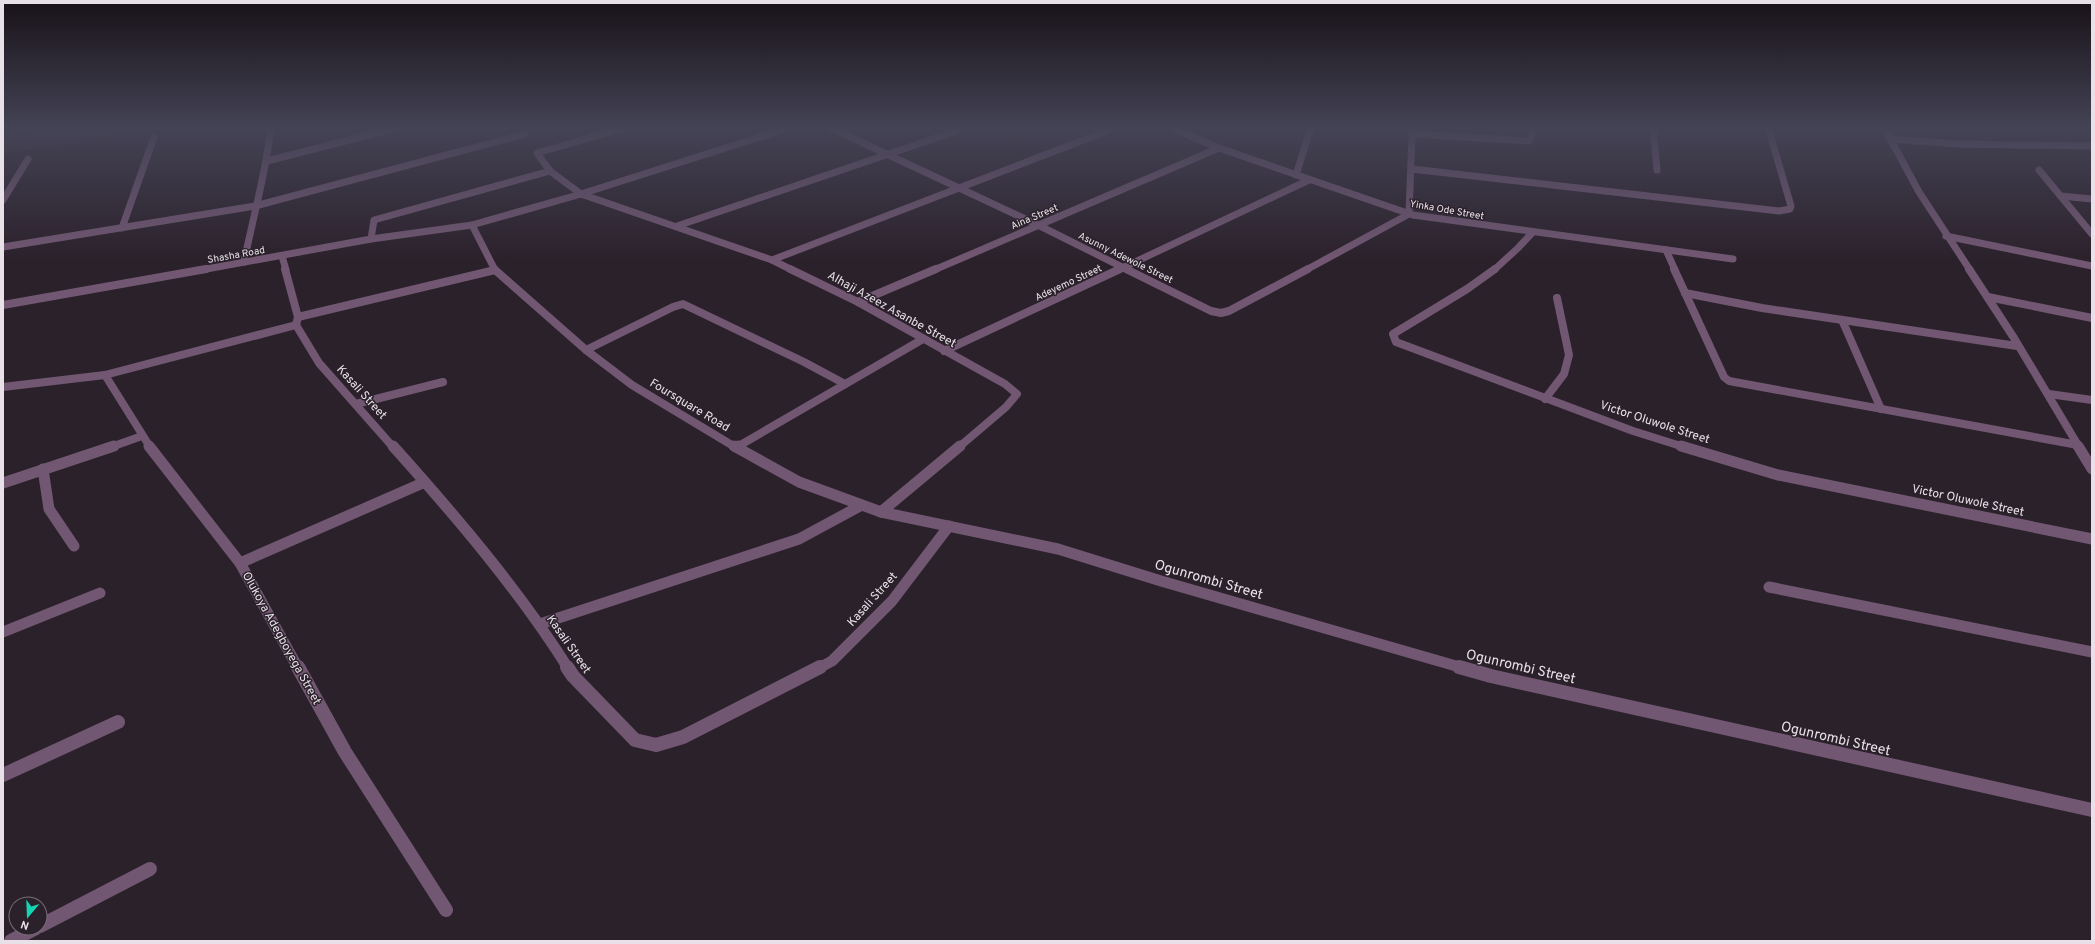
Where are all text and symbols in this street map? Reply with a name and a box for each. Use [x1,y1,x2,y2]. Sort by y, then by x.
street label: Yinka Ode Street [1409,198,1485,223]
street label: Aina Street [1009,202,1060,233]
street label: Asunny Adewole Street [1076,230,1175,287]
street label: Shasha Road [207,244,266,267]
street label: Adeyemo Street [1033,262,1104,305]
street label: Alhaji Azeez Asanbe Street [824,268,959,352]
street label: Kasali Street [333,362,390,423]
street label: Foursquare Road [646,376,733,436]
street label: Victor Oluwole Street [1598,398,1712,448]
street label: Victor Oluwole Street [1910,481,2025,521]
street label: Ogunrombi Street [1152,557,1265,604]
street label: Olukoya Adegboyega Street [238,569,324,708]
street label: Kasali Street [844,569,901,630]
street label: Kasali Street [542,612,594,677]
street label: Ogunrombi Street [1464,647,1577,688]
street label: Ogunrombi Street [1779,719,1892,760]
north arrow [8,896,48,936]
text: N [19,917,31,932]

